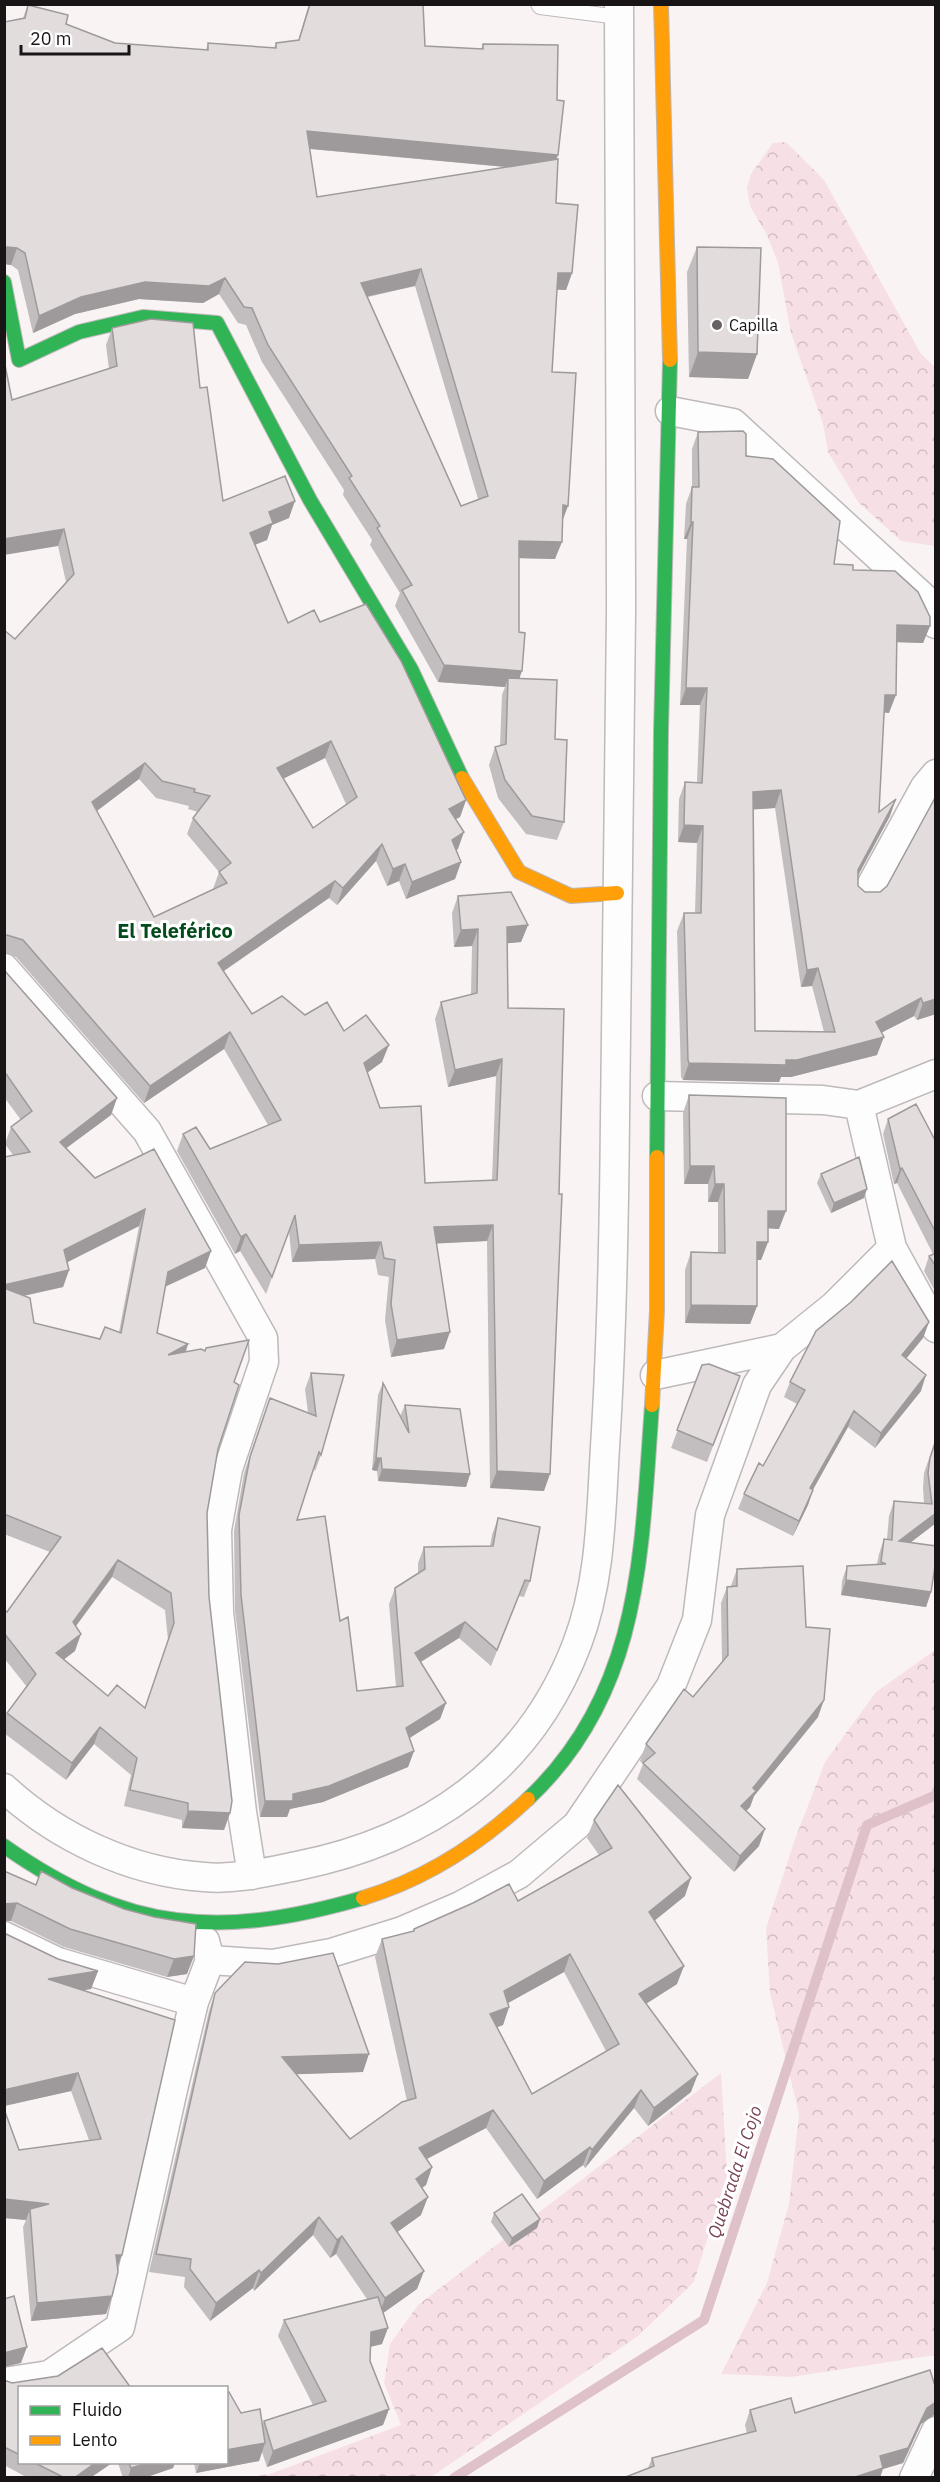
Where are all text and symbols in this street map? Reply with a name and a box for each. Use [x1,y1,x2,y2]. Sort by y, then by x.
scale bar [21,18,129,56]
text: 20 m [30,27,72,50]
place label: Capilla [729,315,778,335]
marker: Capilla [710,318,724,332]
district label: El Teleférico [117,917,233,944]
water label: Quebrada El Cojo [702,2102,767,2241]
legend [18,2386,228,2464]
text: Fluido [72,2398,122,2421]
text: Lento [72,2428,117,2451]

